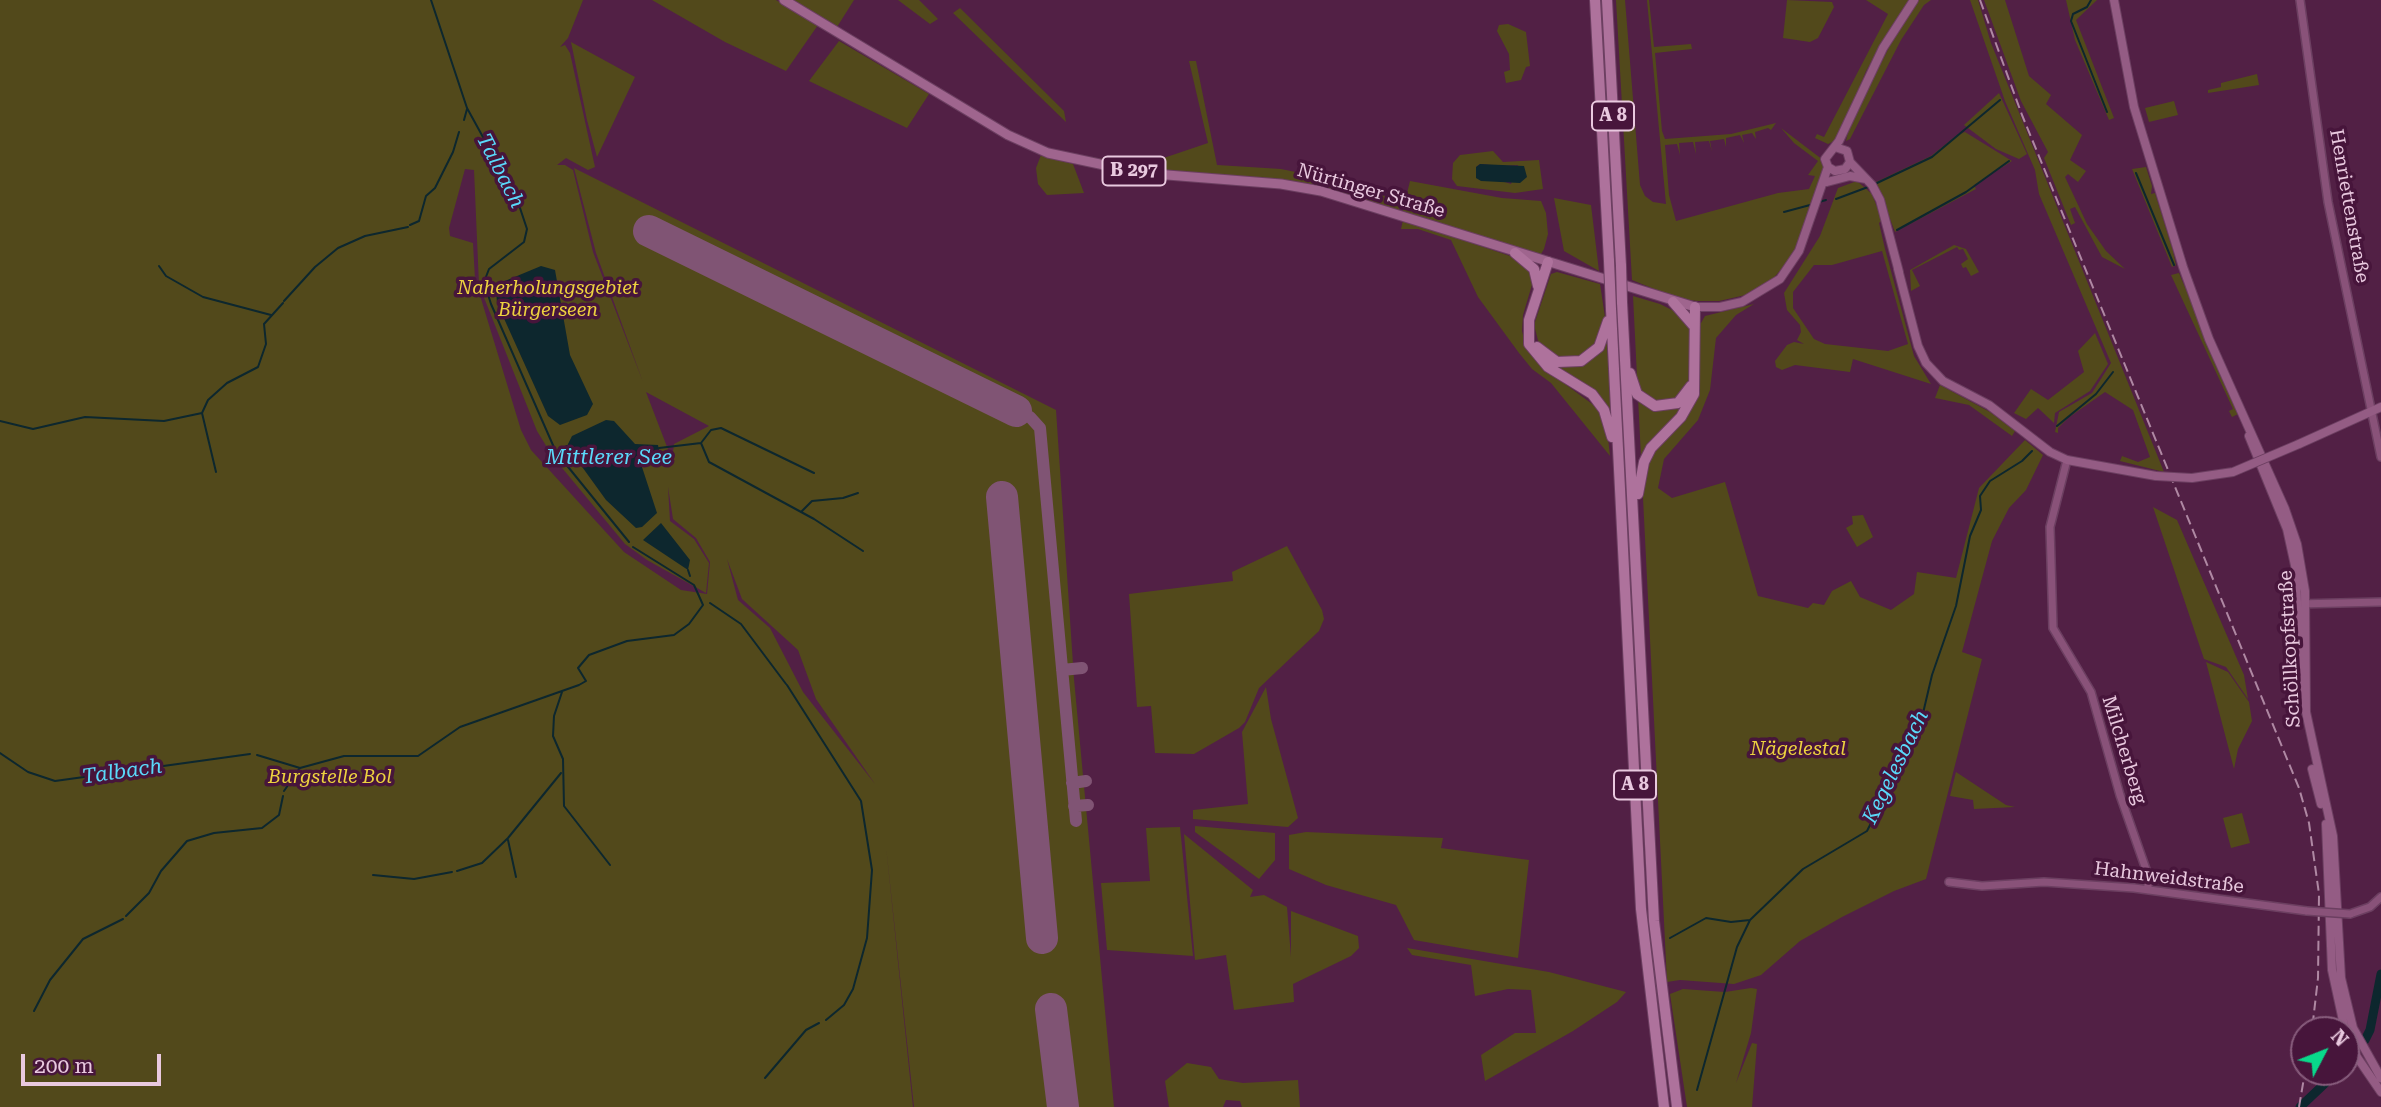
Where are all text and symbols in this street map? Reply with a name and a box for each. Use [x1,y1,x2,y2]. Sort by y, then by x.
road number: A 8 [1592,102,1634,131]
street label: Henriettenstraße [2324,127,2374,285]
water label: Talbach [470,129,530,213]
road number: B 297 [1102,156,1166,186]
street label: Nürtinger Straße [1294,159,1448,223]
park label: Naherholungsgebiet Bürgerseen [457,277,639,321]
water label: Mittlerer See [546,445,672,471]
street label: Schöllkopfstraße [2274,570,2306,728]
street label: Milcherberg [2097,693,2151,807]
water label: Kegelesbach [1858,706,1934,828]
park label: Nägelestal [1750,738,1846,760]
water label: Talbach [80,754,164,790]
park label: Burgstelle Bol [268,766,392,788]
road number: A 8 [1614,770,1656,800]
street label: Hahnweidstraße [2093,858,2245,898]
north arrow [2290,1016,2360,1086]
text: N [2326,1025,2353,1051]
scale bar [24,1040,164,1084]
text: 200 m [34,1054,94,1078]

